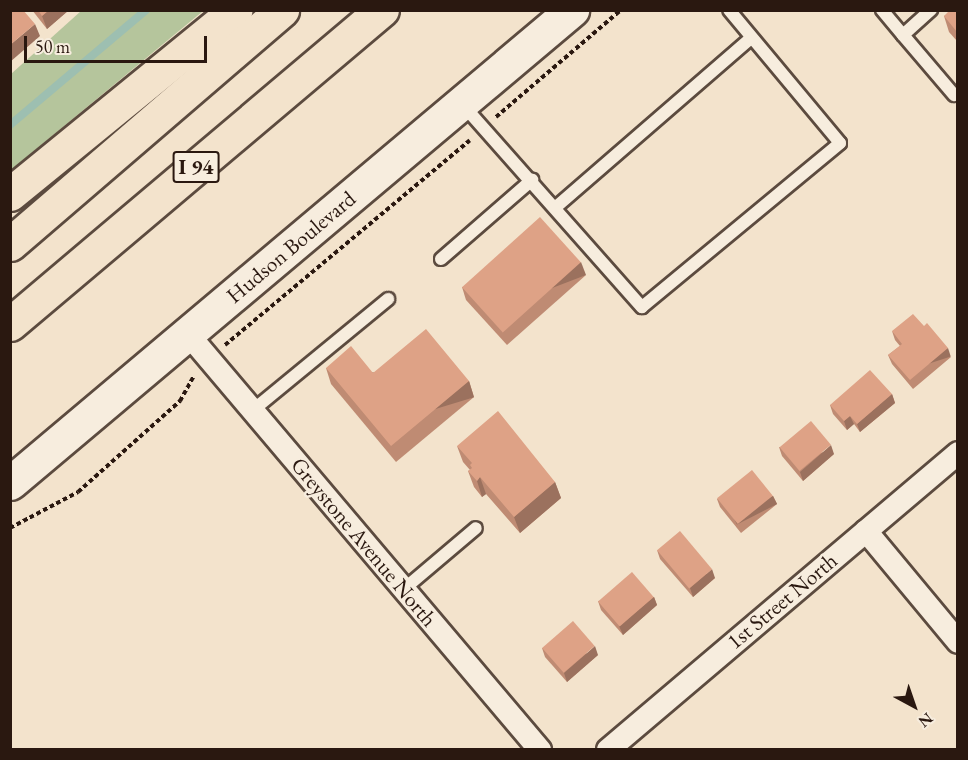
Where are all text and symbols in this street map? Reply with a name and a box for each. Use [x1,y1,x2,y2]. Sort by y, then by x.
scale bar [27,24,210,62]
text: 50 m [35,35,70,58]
road number: I 94 [172,149,220,185]
street label: Hudson Boulevard [221,185,361,309]
street label: Greystone Avenue North [286,452,442,632]
street label: 1st Street North [722,547,842,655]
north arrow [884,676,944,736]
text: N [914,708,938,732]

